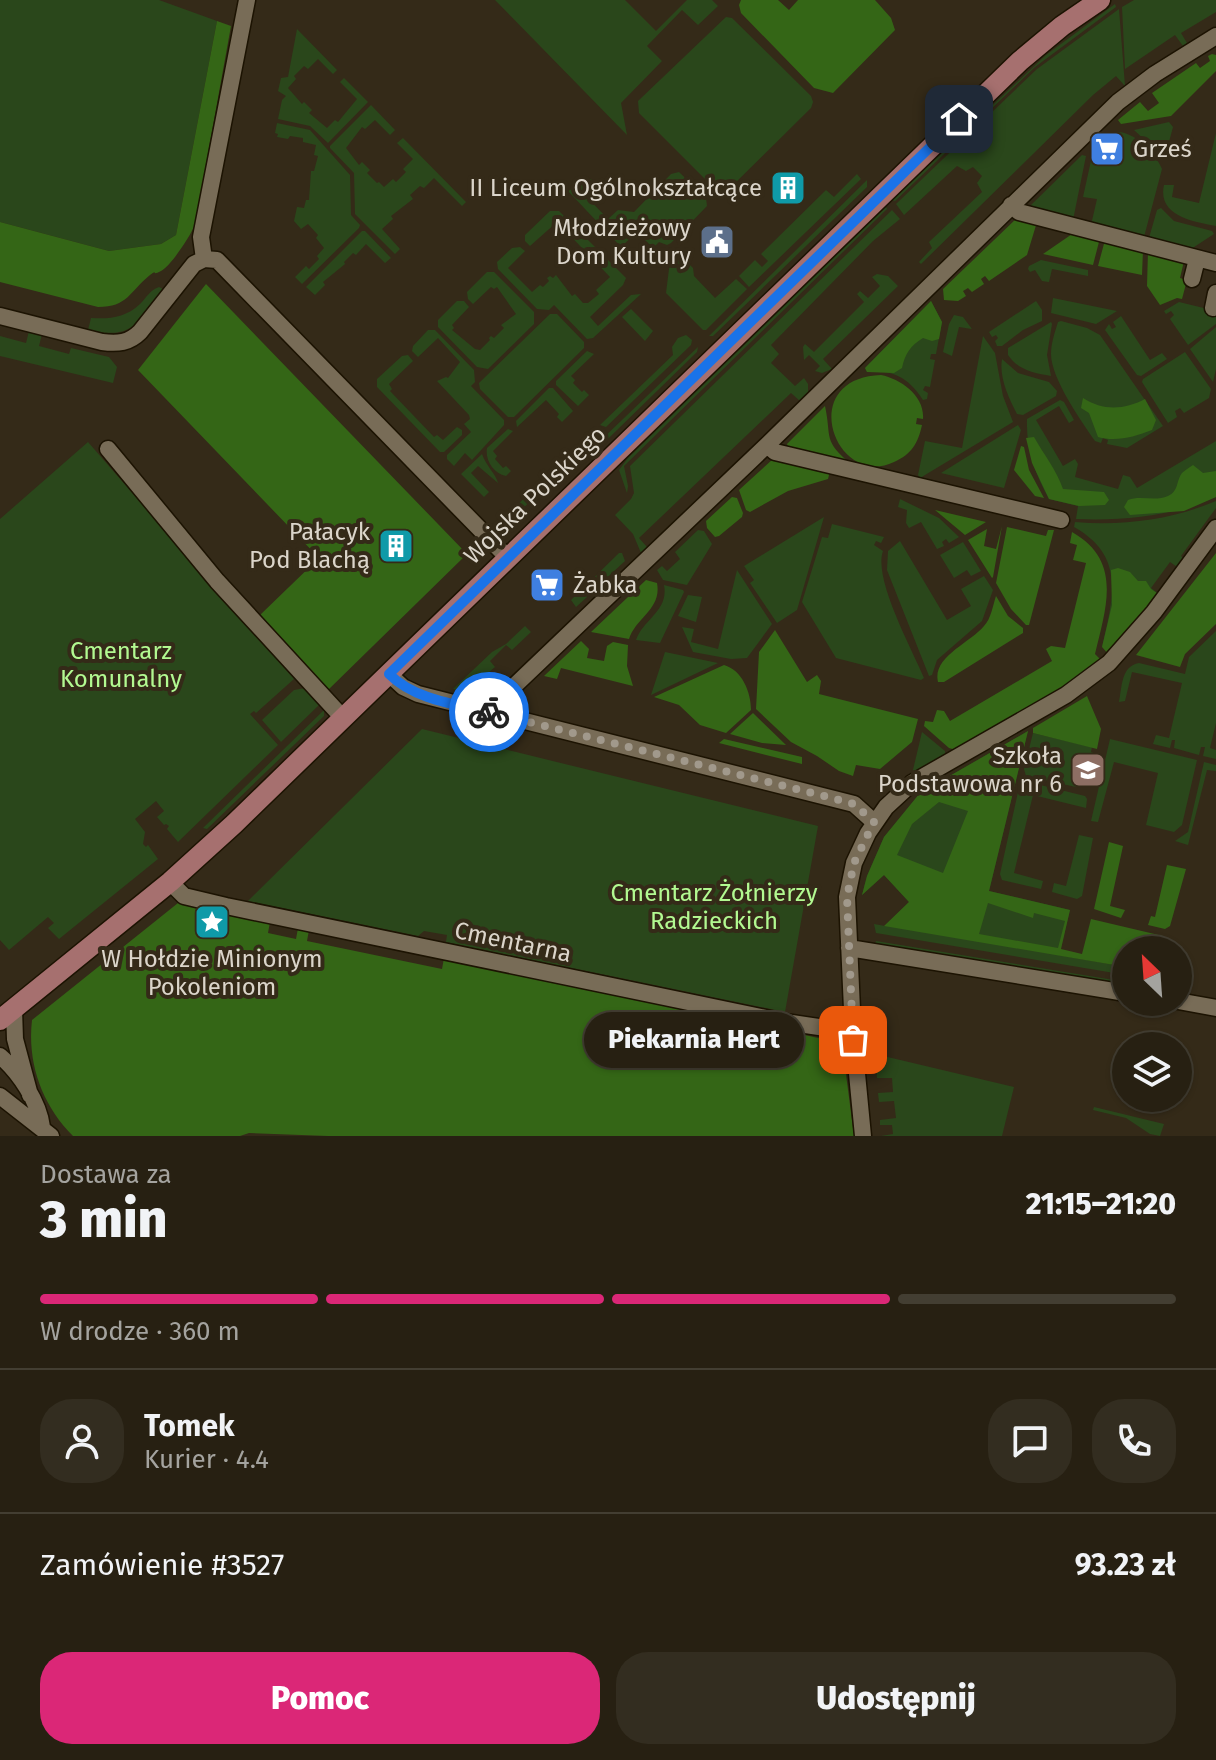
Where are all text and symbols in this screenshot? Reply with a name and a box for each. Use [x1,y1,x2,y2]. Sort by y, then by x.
pin [925,85,993,153]
icon: home [937,97,981,141]
supermarket icon: Grześ [1088,130,1126,168]
place label: Grześ [1133,135,1192,163]
building icon: II Liceum Ogólnokształcące [769,169,807,207]
place label: II Liceum Ogólnokształcące [469,174,762,202]
place label: Młodzieżowy Dom Kultury [553,214,691,270]
public building icon: Młodzieżowy Dom Kultury [698,223,736,261]
street label: Wojska Polskiego [458,420,612,570]
place label: Pałacyk Pod Blachą [249,518,371,574]
building icon: Pałacyk Pod Blachą [377,527,415,565]
supermarket icon: Żabka [528,566,566,604]
place label: Żabka [573,571,637,599]
park label: Cmentarz Komunalny [60,637,182,693]
courier [449,672,529,752]
icon: bike [467,690,511,734]
place label: Szkoła Podstawowa nr 6 [878,742,1062,798]
school or university icon: Szkoła Podstawowa nr 6 [1069,751,1107,789]
park label: Cmentarz Żołnierzy Radzieckich [611,879,818,935]
place icon: W Hołdzie Minionym Pokoleniom [193,903,231,941]
street label: Cmentarna [452,916,574,968]
north arrow [1112,936,1192,1016]
map controls [1112,936,1192,1112]
place label: W Hołdzie Minionym Pokoleniom [101,945,323,1001]
pin [819,1006,887,1074]
callout: Piekarnia Hert [585,1012,805,1068]
icon: bag [831,1018,875,1062]
text: Piekarnia Hert [608,1024,780,1055]
button: layers [1112,1032,1192,1112]
text: Dostawa za [40,1159,172,1190]
text: 21:15–21:20 [1026,1186,1176,1222]
text: 3 min [40,1188,168,1251]
text: W drodze · 360 m [40,1316,240,1347]
button: person [40,1399,124,1483]
button: chat [988,1399,1072,1483]
button: phone [1092,1399,1176,1483]
text: Tomek [144,1408,235,1444]
text: Kurier · 4.4 [144,1444,269,1475]
text: Zamówienie #3527 [40,1547,284,1583]
text: 93.23 zł [1075,1547,1176,1583]
button: Pomoc [40,1652,600,1744]
button: Udostępnij [616,1652,1176,1744]

